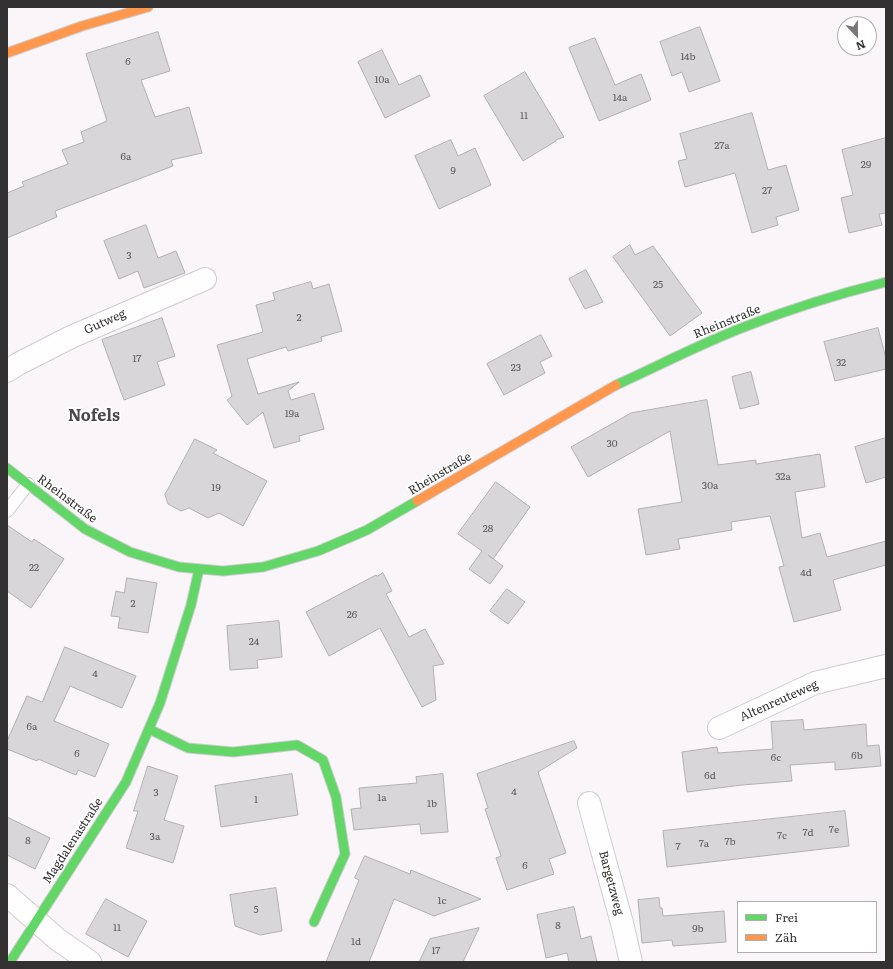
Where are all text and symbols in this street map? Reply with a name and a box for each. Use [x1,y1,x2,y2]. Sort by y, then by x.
north arrow [837,16,877,56]
text: N [854,37,868,55]
house number: 14b [680,51,696,63]
house number: 6 [125,56,131,68]
house number: 10a [374,74,390,86]
house number: 14a [613,92,627,104]
house number: 11 [520,110,528,122]
house number: 27a [714,140,730,152]
house number: 6a [121,151,131,163]
house number: 29 [861,159,871,171]
house number: 9 [450,165,456,177]
house number: 27 [762,185,772,197]
house number: 3 [126,250,132,262]
house number: 25 [653,279,663,291]
street label: Rheinstraße [691,302,763,342]
street label: Gutweg [82,306,128,338]
house number: 2 [296,312,302,324]
house number: 17 [133,353,141,365]
house number: 32 [836,357,846,369]
house number: 23 [511,362,521,374]
district label: Nofels [68,406,120,426]
house number: 19a [285,408,299,420]
house number: 30 [606,438,618,450]
street label: Rheinstraße [406,450,474,498]
house number: 32a [775,471,791,483]
street label: Rheinstraße [34,472,100,526]
house number: 30a [702,480,718,492]
house number: 19 [211,482,221,494]
house number: 28 [483,523,493,535]
house number: 22 [29,562,39,574]
house number: 4d [800,567,812,579]
house number: 2 [130,598,136,610]
house number: 26 [347,609,357,621]
house number: 24 [249,636,259,648]
house number: 4 [92,668,98,680]
street label: Altenreuteweg [738,677,820,725]
house number: 6a [27,721,37,733]
house number: 6 [74,748,80,760]
house number: 6b [851,750,863,762]
house number: 6c [771,752,781,764]
house number: 6d [704,770,716,782]
house number: 4 [511,786,517,798]
house number: 3 [153,787,159,799]
house number: 1a [377,792,387,804]
house number: 1 [254,794,258,806]
street label: Magdalenastraße [40,795,106,887]
house number: 1b [427,798,437,810]
house number: 7e [829,824,839,836]
house number: 7d [802,827,814,839]
house number: 7c [777,830,787,842]
house number: 3a [150,831,160,843]
house number: 8 [25,835,31,847]
house number: 7b [724,836,736,848]
house number: 7a [699,838,709,850]
house number: 7 [675,841,681,853]
street label: Bargetzweg [595,849,627,917]
house number: 6 [522,860,528,872]
house number: 1c [437,895,447,907]
legend [737,901,877,953]
house number: 5 [253,904,259,916]
text: Frei [775,908,798,926]
house number: 8 [555,920,561,932]
house number: 11 [113,922,121,934]
house number: 9b [692,923,704,935]
text: Zäh [775,928,797,946]
house number: 1d [351,936,361,948]
house number: 17 [432,945,440,957]

